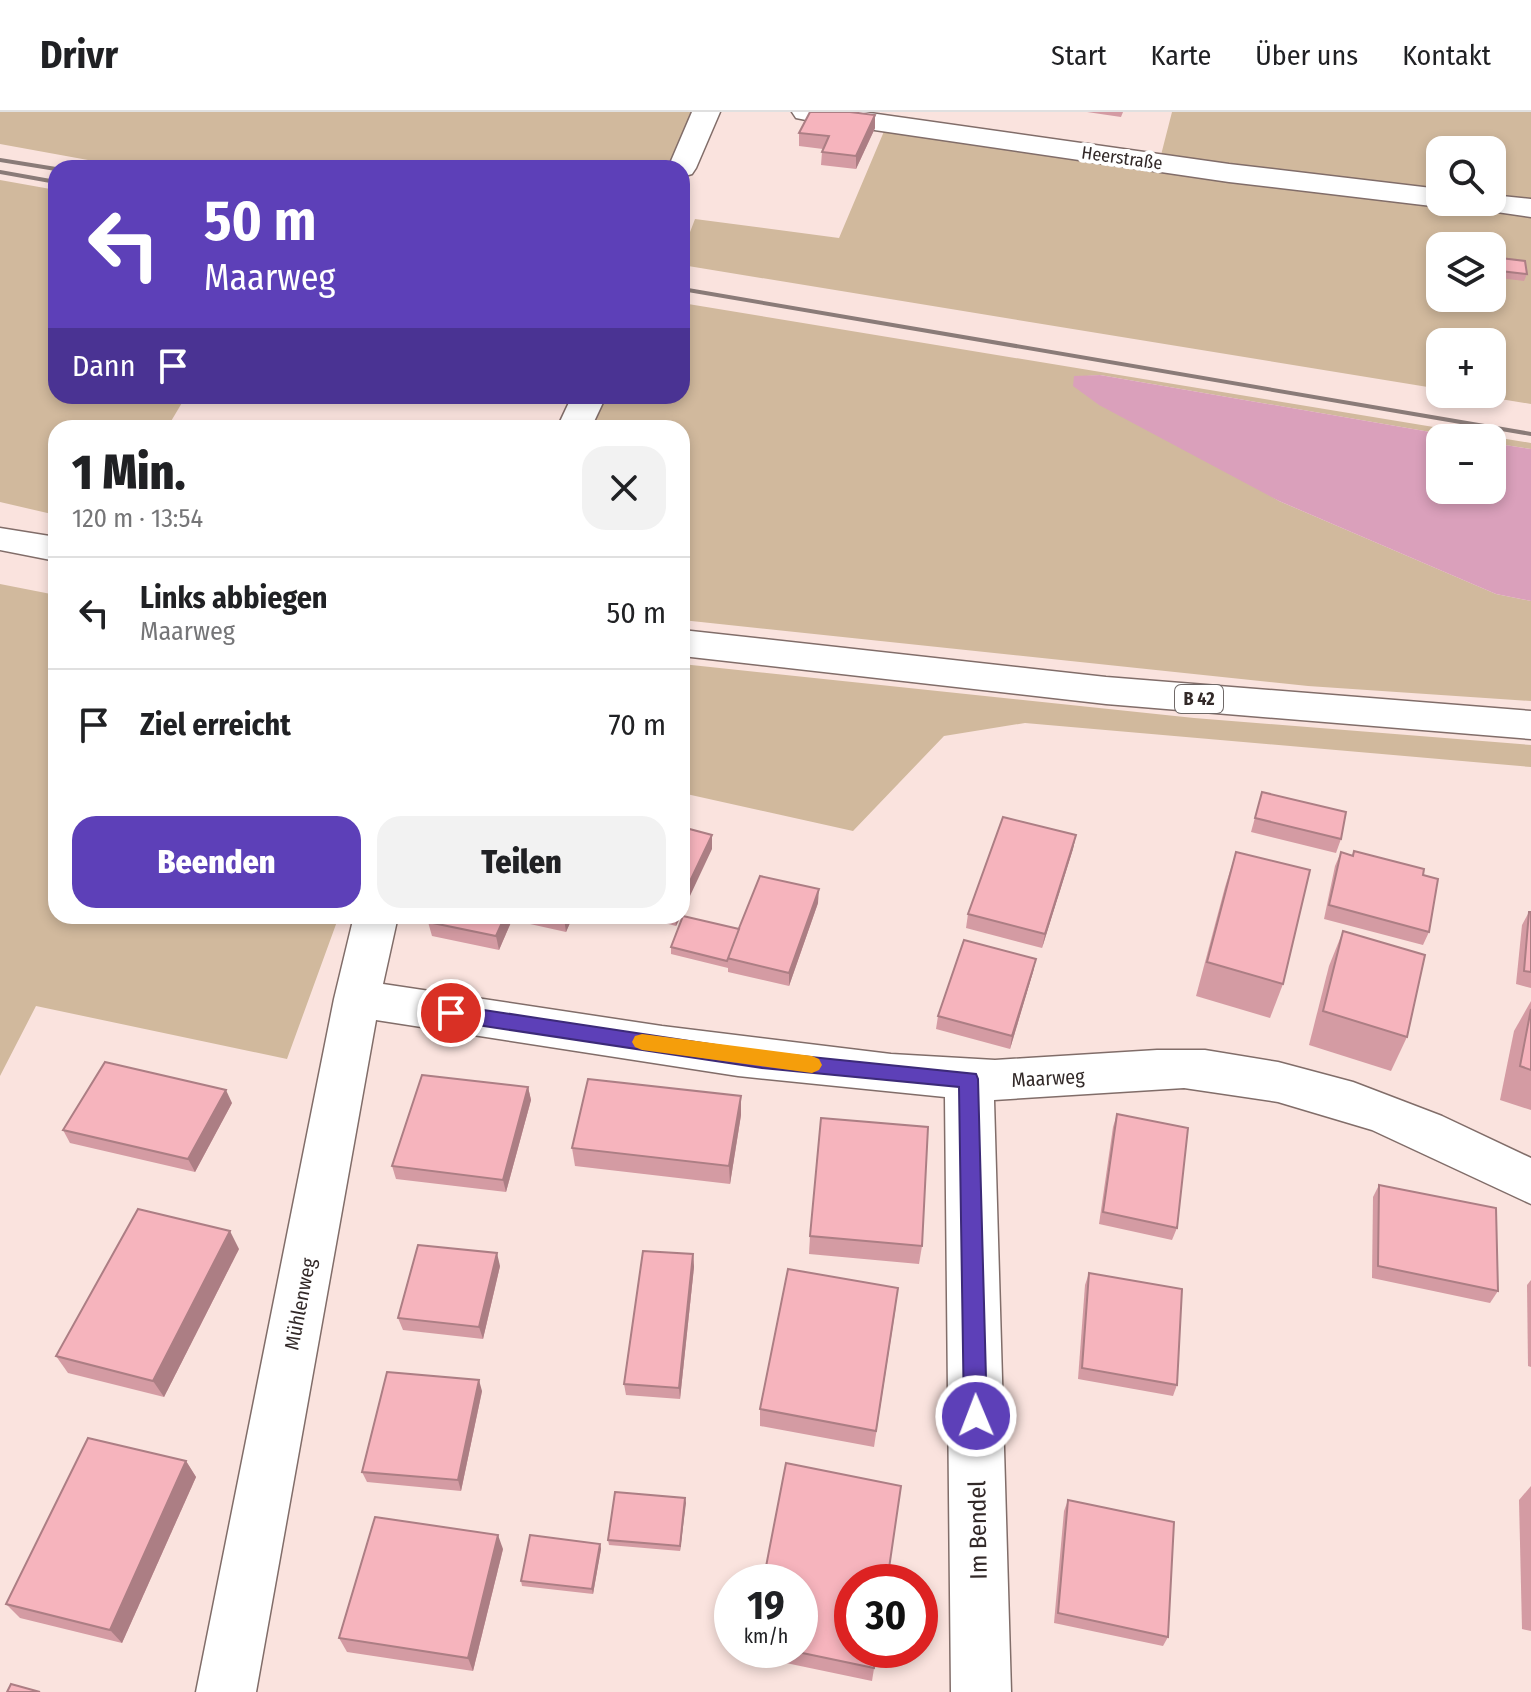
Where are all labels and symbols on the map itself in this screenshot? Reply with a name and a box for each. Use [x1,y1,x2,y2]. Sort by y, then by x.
street label: Heerstraße [1080,141,1164,175]
road number: B 42 [1175,685,1223,713]
pin [417,979,485,1047]
street label: Maarweg [1011,1064,1086,1092]
street label: Mühlenweg [279,1255,321,1352]
position arrow [934,1374,1018,1458]
street label: Im Bendel [963,1480,993,1580]
speed limit sign: 30 [834,1564,938,1668]

